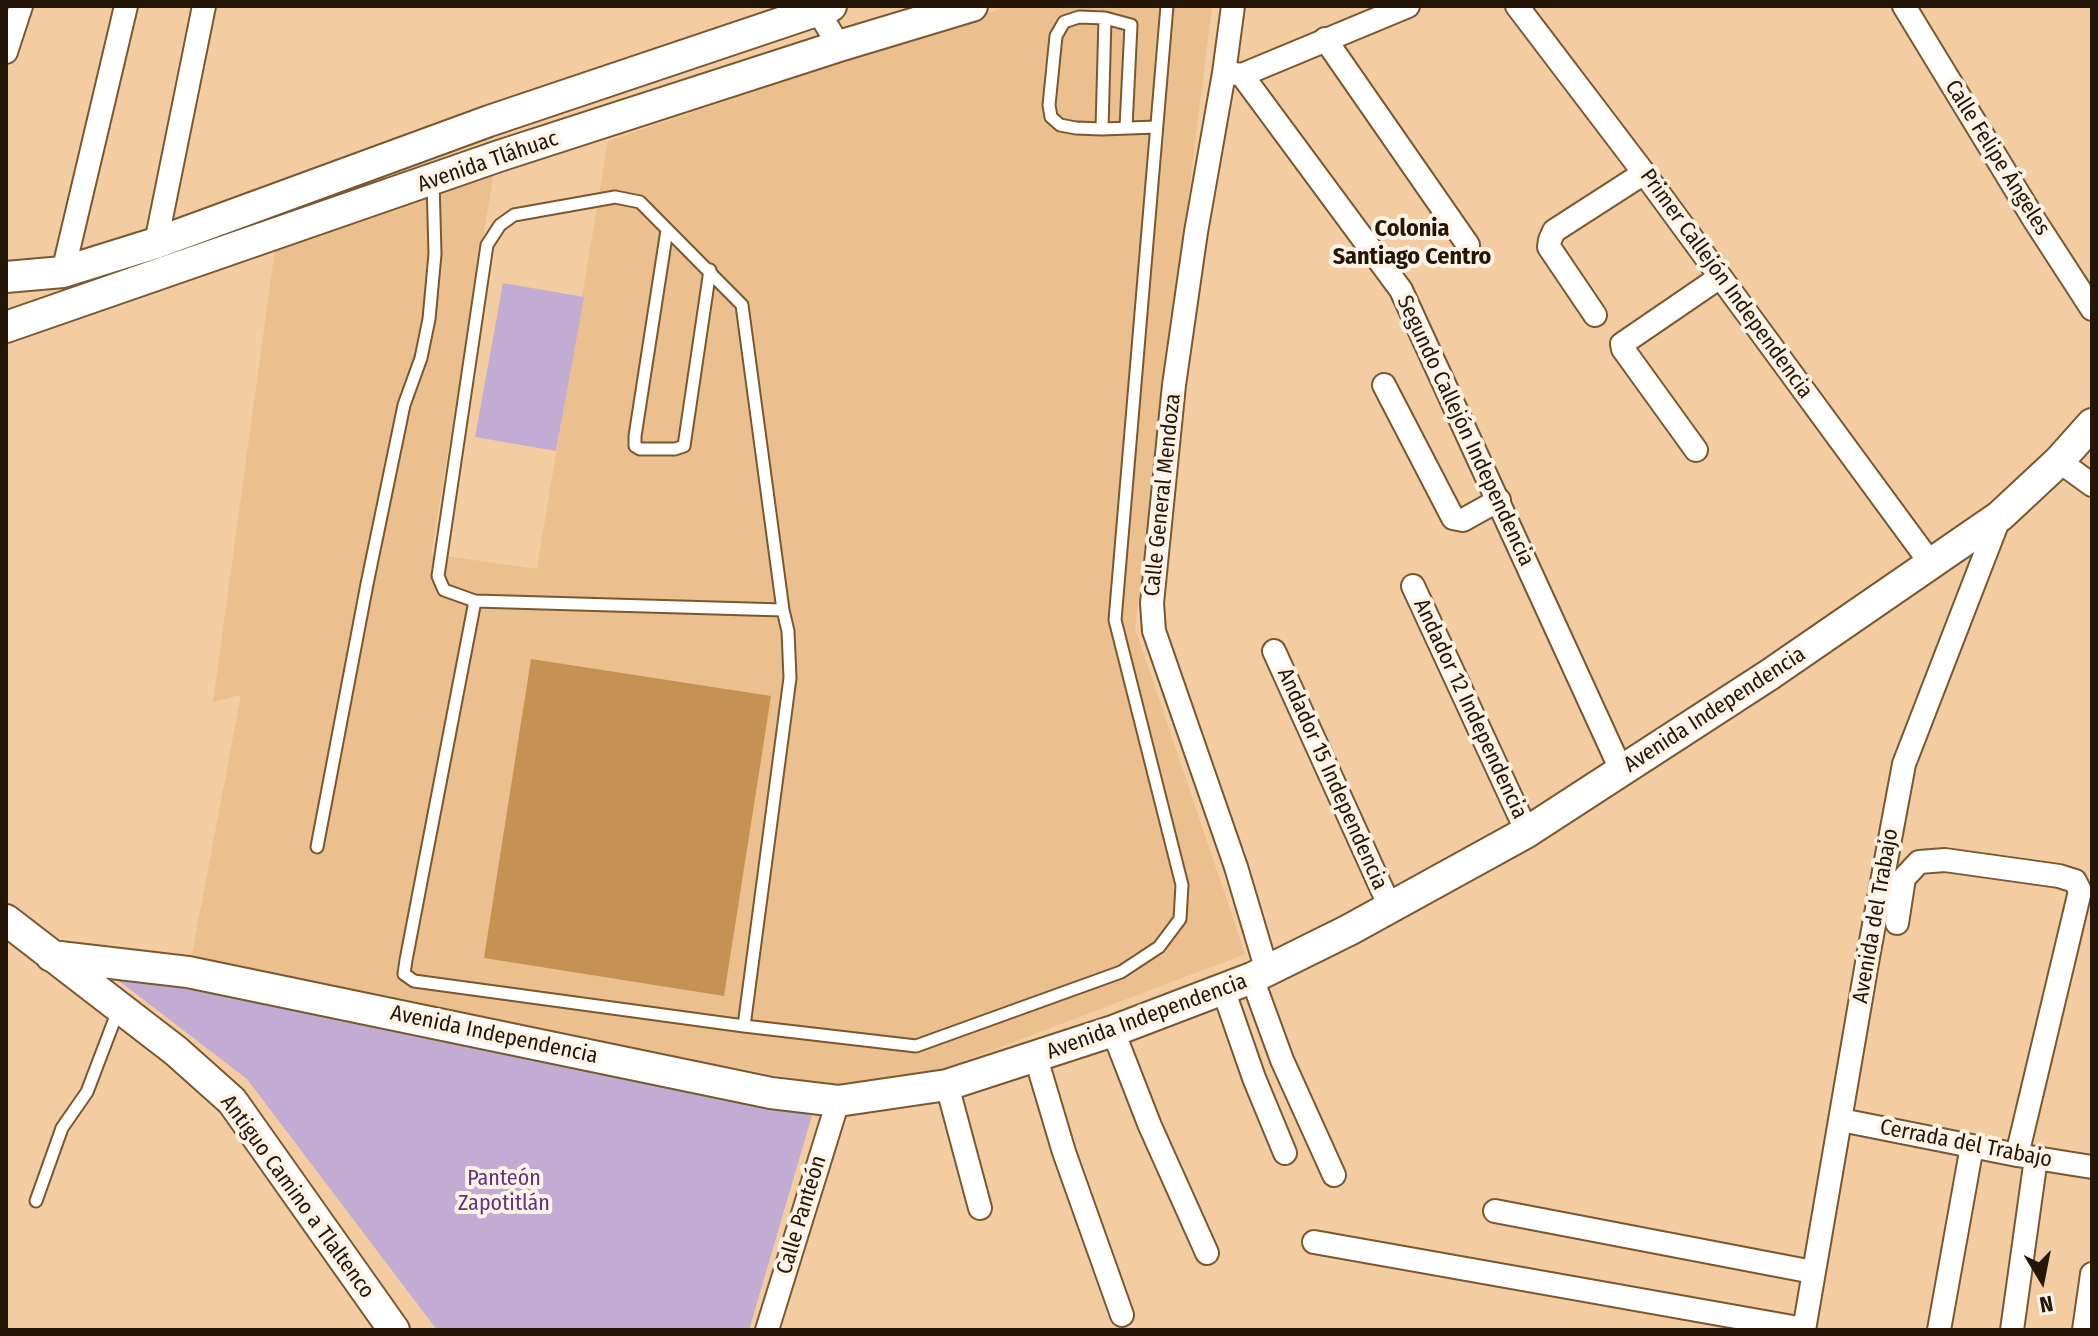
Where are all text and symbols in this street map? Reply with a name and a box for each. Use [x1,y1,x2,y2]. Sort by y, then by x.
street label: Calle Felipe Ángeles [1939,76,2055,240]
street label: Avenida Tláhuac [414,126,562,198]
street label: Primer Callejón Independencia [1634,164,1818,404]
district label: Colonia Santiago Centro [1333,215,1491,271]
street label: Segundo Callejón Independencia [1391,292,1539,570]
street label: Calle General Mendoza [1139,392,1187,598]
street label: Andador 12 Independencia [1407,595,1533,823]
street label: Avenida Independencia [1619,641,1811,779]
street label: Andador 15 Independencia [1271,664,1393,894]
street label: Avenida del Trabajo [1848,826,1904,1006]
street label: Avenida Independencia [1043,968,1251,1066]
street label: Avenida Independencia [388,1000,600,1070]
street label: Antiguo Camino a Tlaltenco [214,1090,380,1304]
street label: Cerrada del Trabajo [1878,1114,2054,1174]
street label: Calle Panteón [771,1152,833,1278]
park label: Panteón Zapotitlán [458,1166,550,1218]
north arrow [2002,1240,2082,1320]
text: N [2037,1290,2055,1319]

